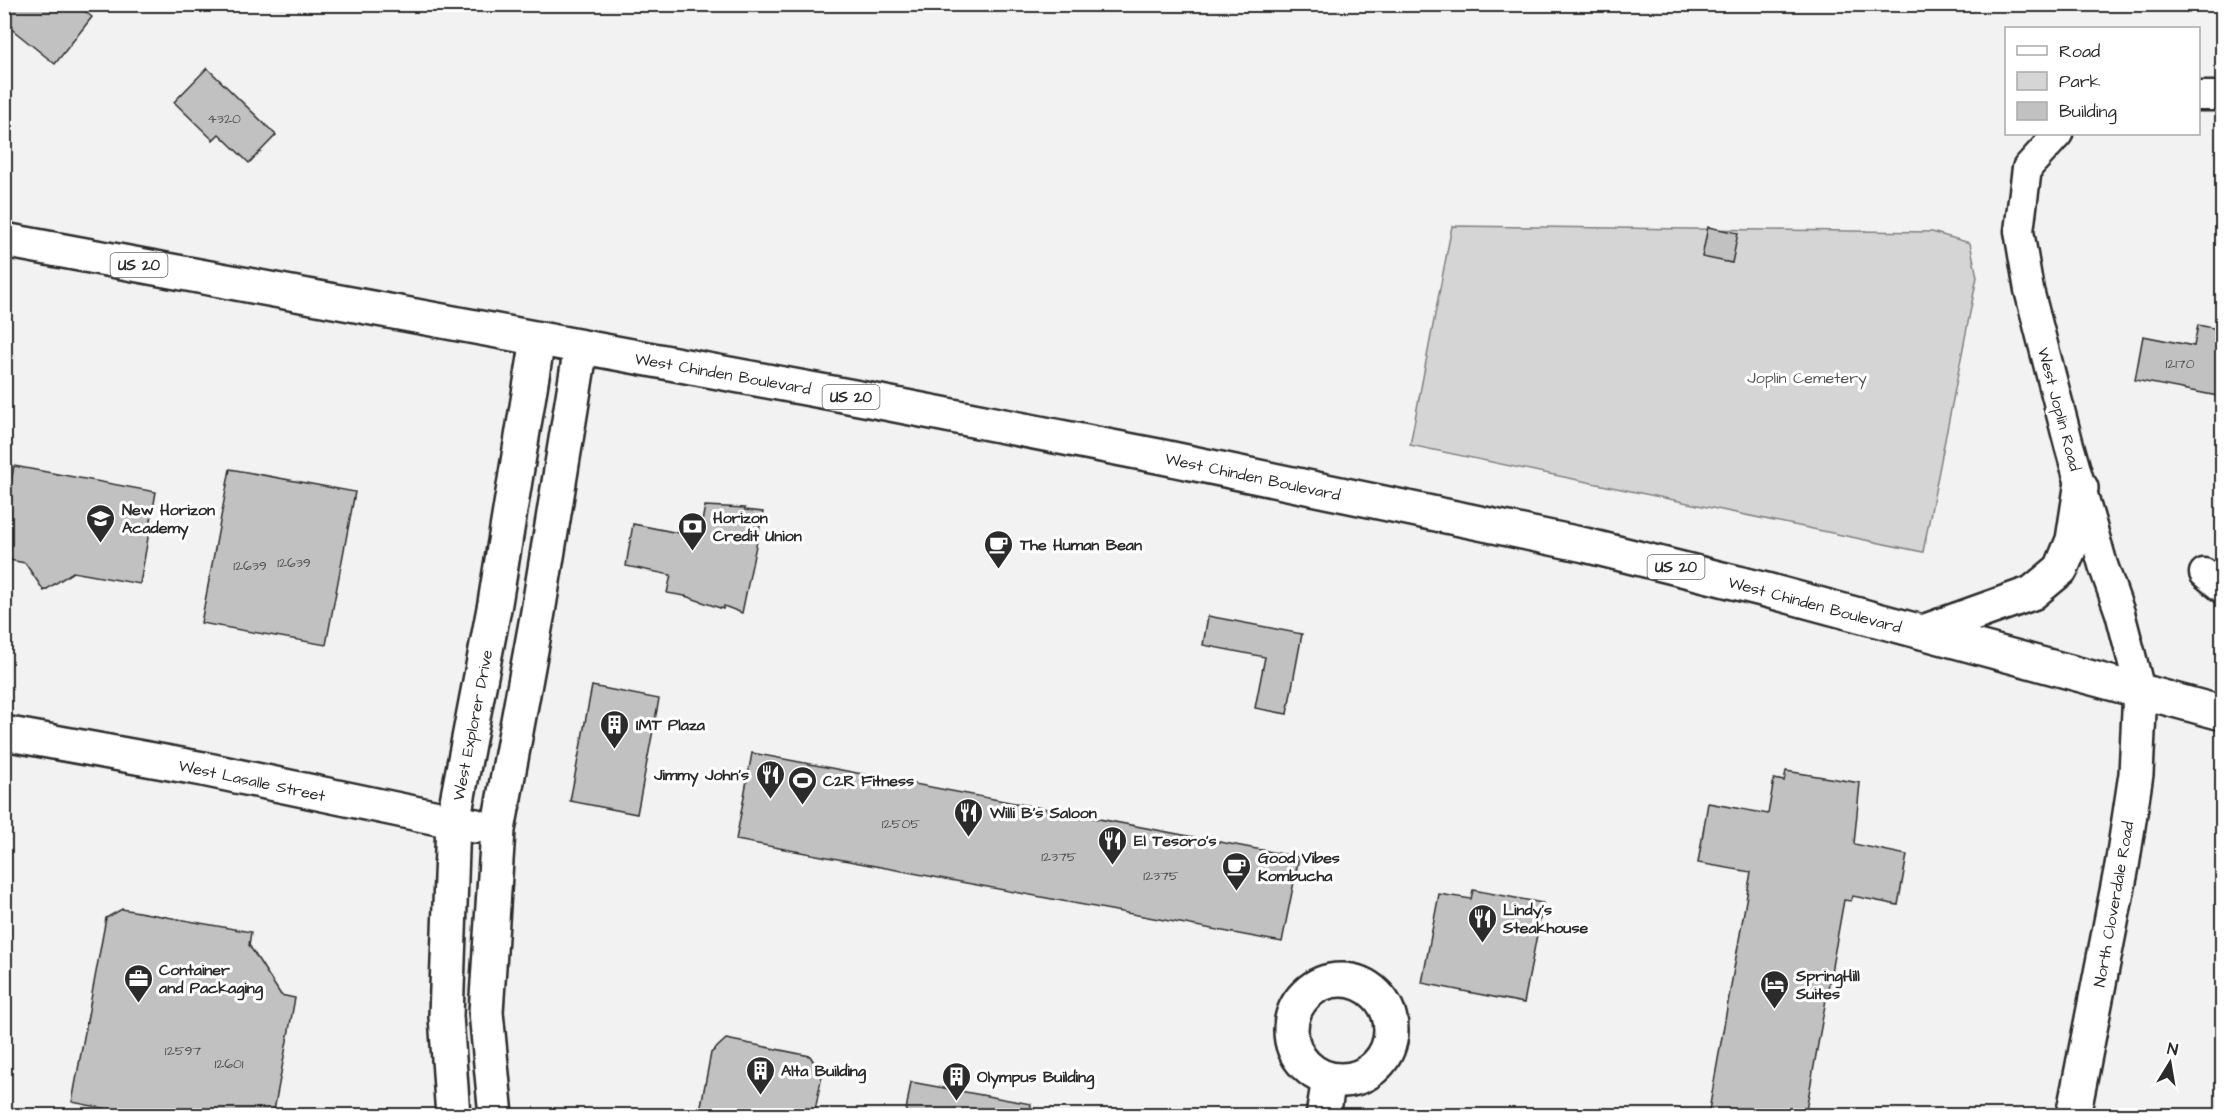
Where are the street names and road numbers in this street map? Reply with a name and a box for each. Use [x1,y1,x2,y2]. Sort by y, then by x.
road number: US 20 [110,253,168,277]
street label: West Joplin Road [2032,345,2086,473]
street label: West Chinden Boulevard [633,348,813,400]
road number: US 20 [822,385,880,409]
street label: West Chinden Boulevard [1163,448,1342,506]
road number: US 20 [1648,555,1704,579]
street label: West Chinden Boulevard [1726,571,1904,639]
street label: West Explorer Drive [448,647,498,803]
street label: West Lasalle Street [176,755,328,807]
street label: North Cloverdale Road [2089,820,2139,989]

